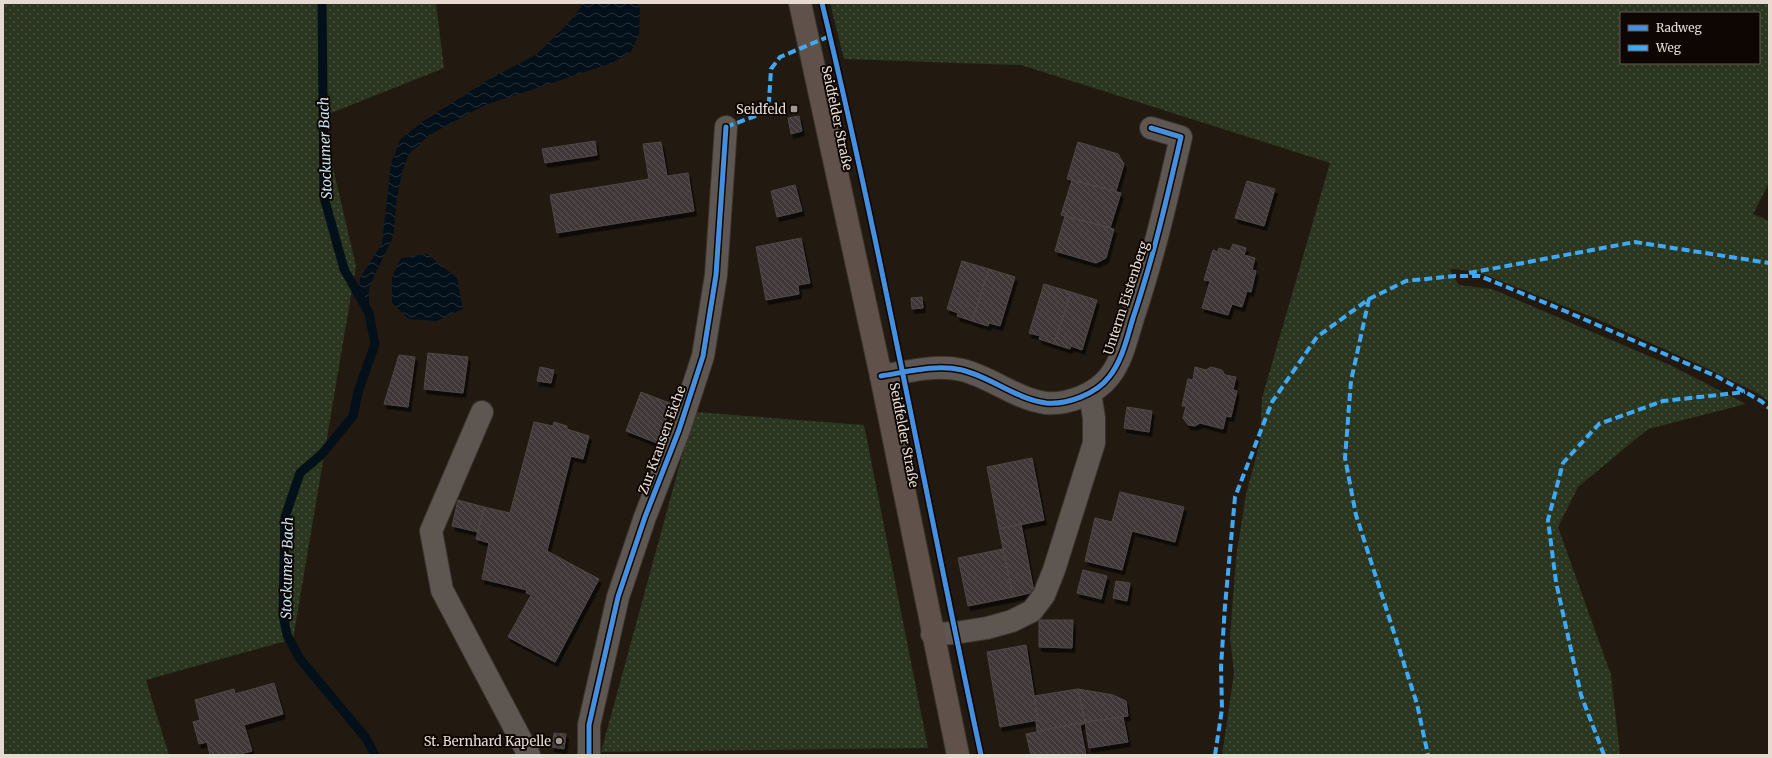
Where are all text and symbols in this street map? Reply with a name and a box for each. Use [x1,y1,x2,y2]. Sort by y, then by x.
legend [1620,12,1760,64]
text: Radweg [1656,20,1702,35]
text: Weg [1655,40,1682,55]
street label: Seidfelder Straße [818,64,856,172]
water label: Stockumer Bach [314,96,336,200]
place label: Seidfeld [736,101,786,118]
marker: Seidfeld [789,104,799,114]
street label: Unterm Eistenberg [1100,239,1152,357]
street label: Seidfelder Straße [885,381,923,489]
street label: Zur Krausen Eiche [635,383,690,497]
water label: Stockumer Bach [277,517,297,619]
place label: St. Bernhard Kapelle [424,733,551,750]
marker: St. Bernhard Kapelle [554,736,564,746]

